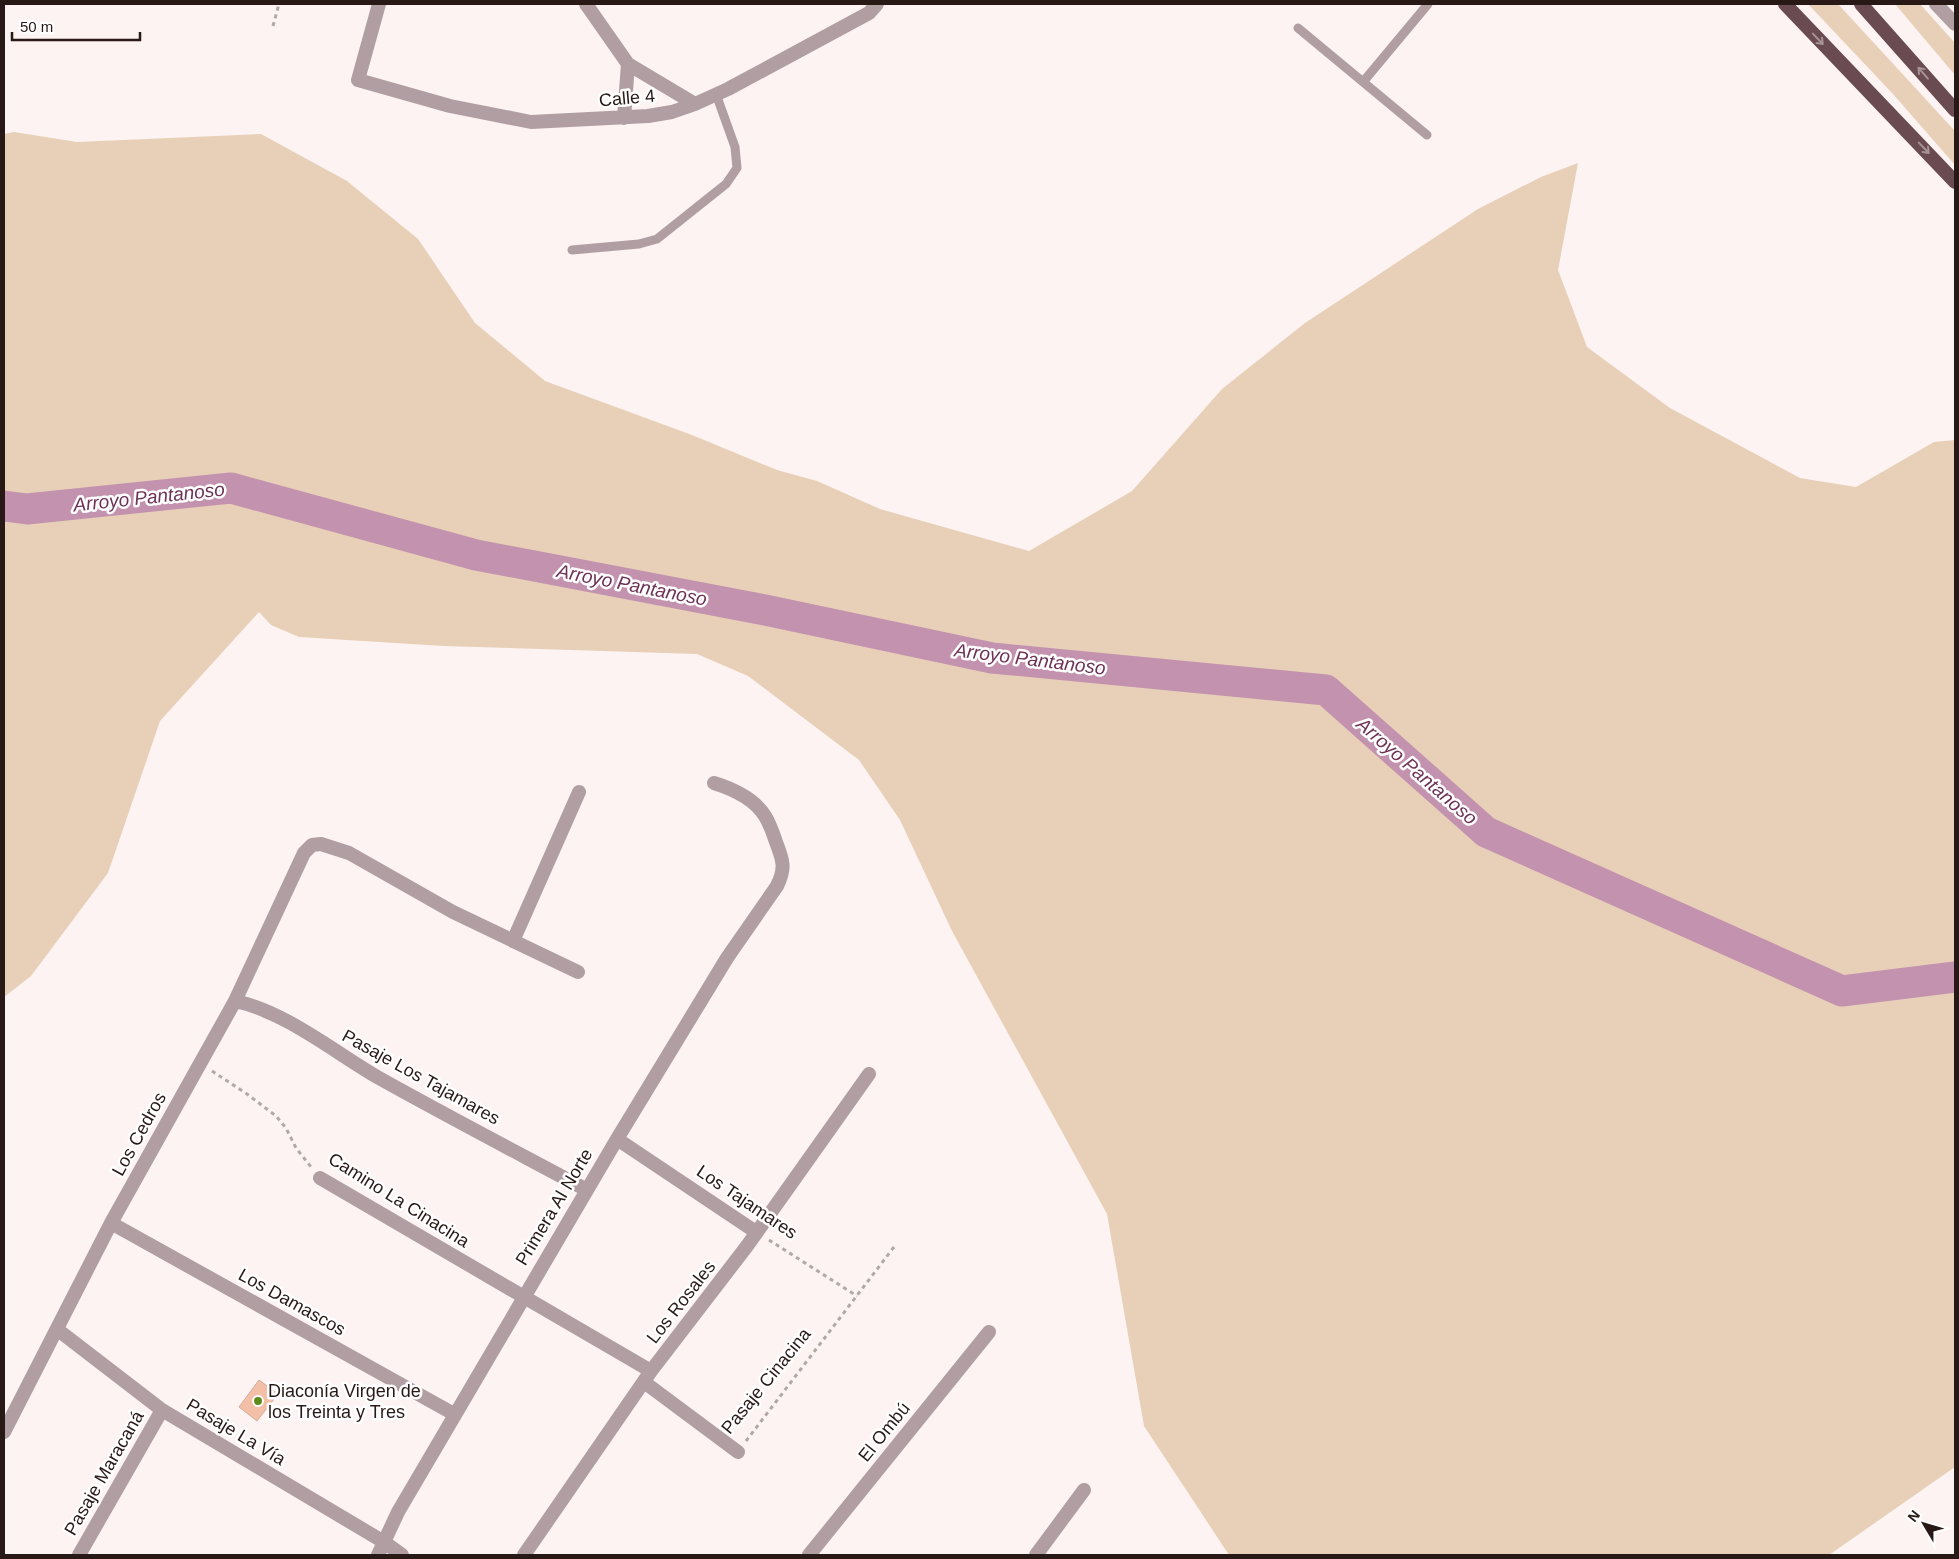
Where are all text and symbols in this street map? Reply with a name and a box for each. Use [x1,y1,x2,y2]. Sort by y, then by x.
scale bar [12,10,140,42]
text: 50 m [20,18,53,35]
one-way arrow [1812,33,1824,45]
one-way arrow [1918,67,1929,80]
street label: Calle 4 [598,86,656,110]
one-way arrow [1918,142,1930,154]
water label: Arroyo Pantanoso [71,479,226,515]
water label: Arroyo Pantanoso [554,560,709,610]
water label: Arroyo Pantanoso [952,639,1107,679]
water label: Arroyo Pantanoso [1352,713,1481,829]
street label: Pasaje Los Tajamares [339,1025,503,1129]
street label: Los Cedros [108,1089,170,1179]
street label: Primera Al Norte [511,1145,597,1269]
street label: Camino La Cinacina [325,1149,474,1252]
street label: Los Tajamares [693,1161,801,1243]
street label: Los Rosales [643,1257,719,1347]
street label: Los Damascos [235,1264,349,1340]
street label: Pasaje Cinacina [717,1323,815,1438]
place label: Diaconía Virgen de los Treinta y Tres [268,1381,421,1422]
street label: Pasaje La Vía [183,1395,290,1470]
marker: Diaconía Virgen de los Treinta y Tres [252,1395,264,1407]
street label: El Ombú [854,1398,914,1466]
street label: Pasaje Maracaná [60,1406,148,1539]
north arrow [1899,1499,1949,1549]
text: N [1904,1507,1923,1525]

